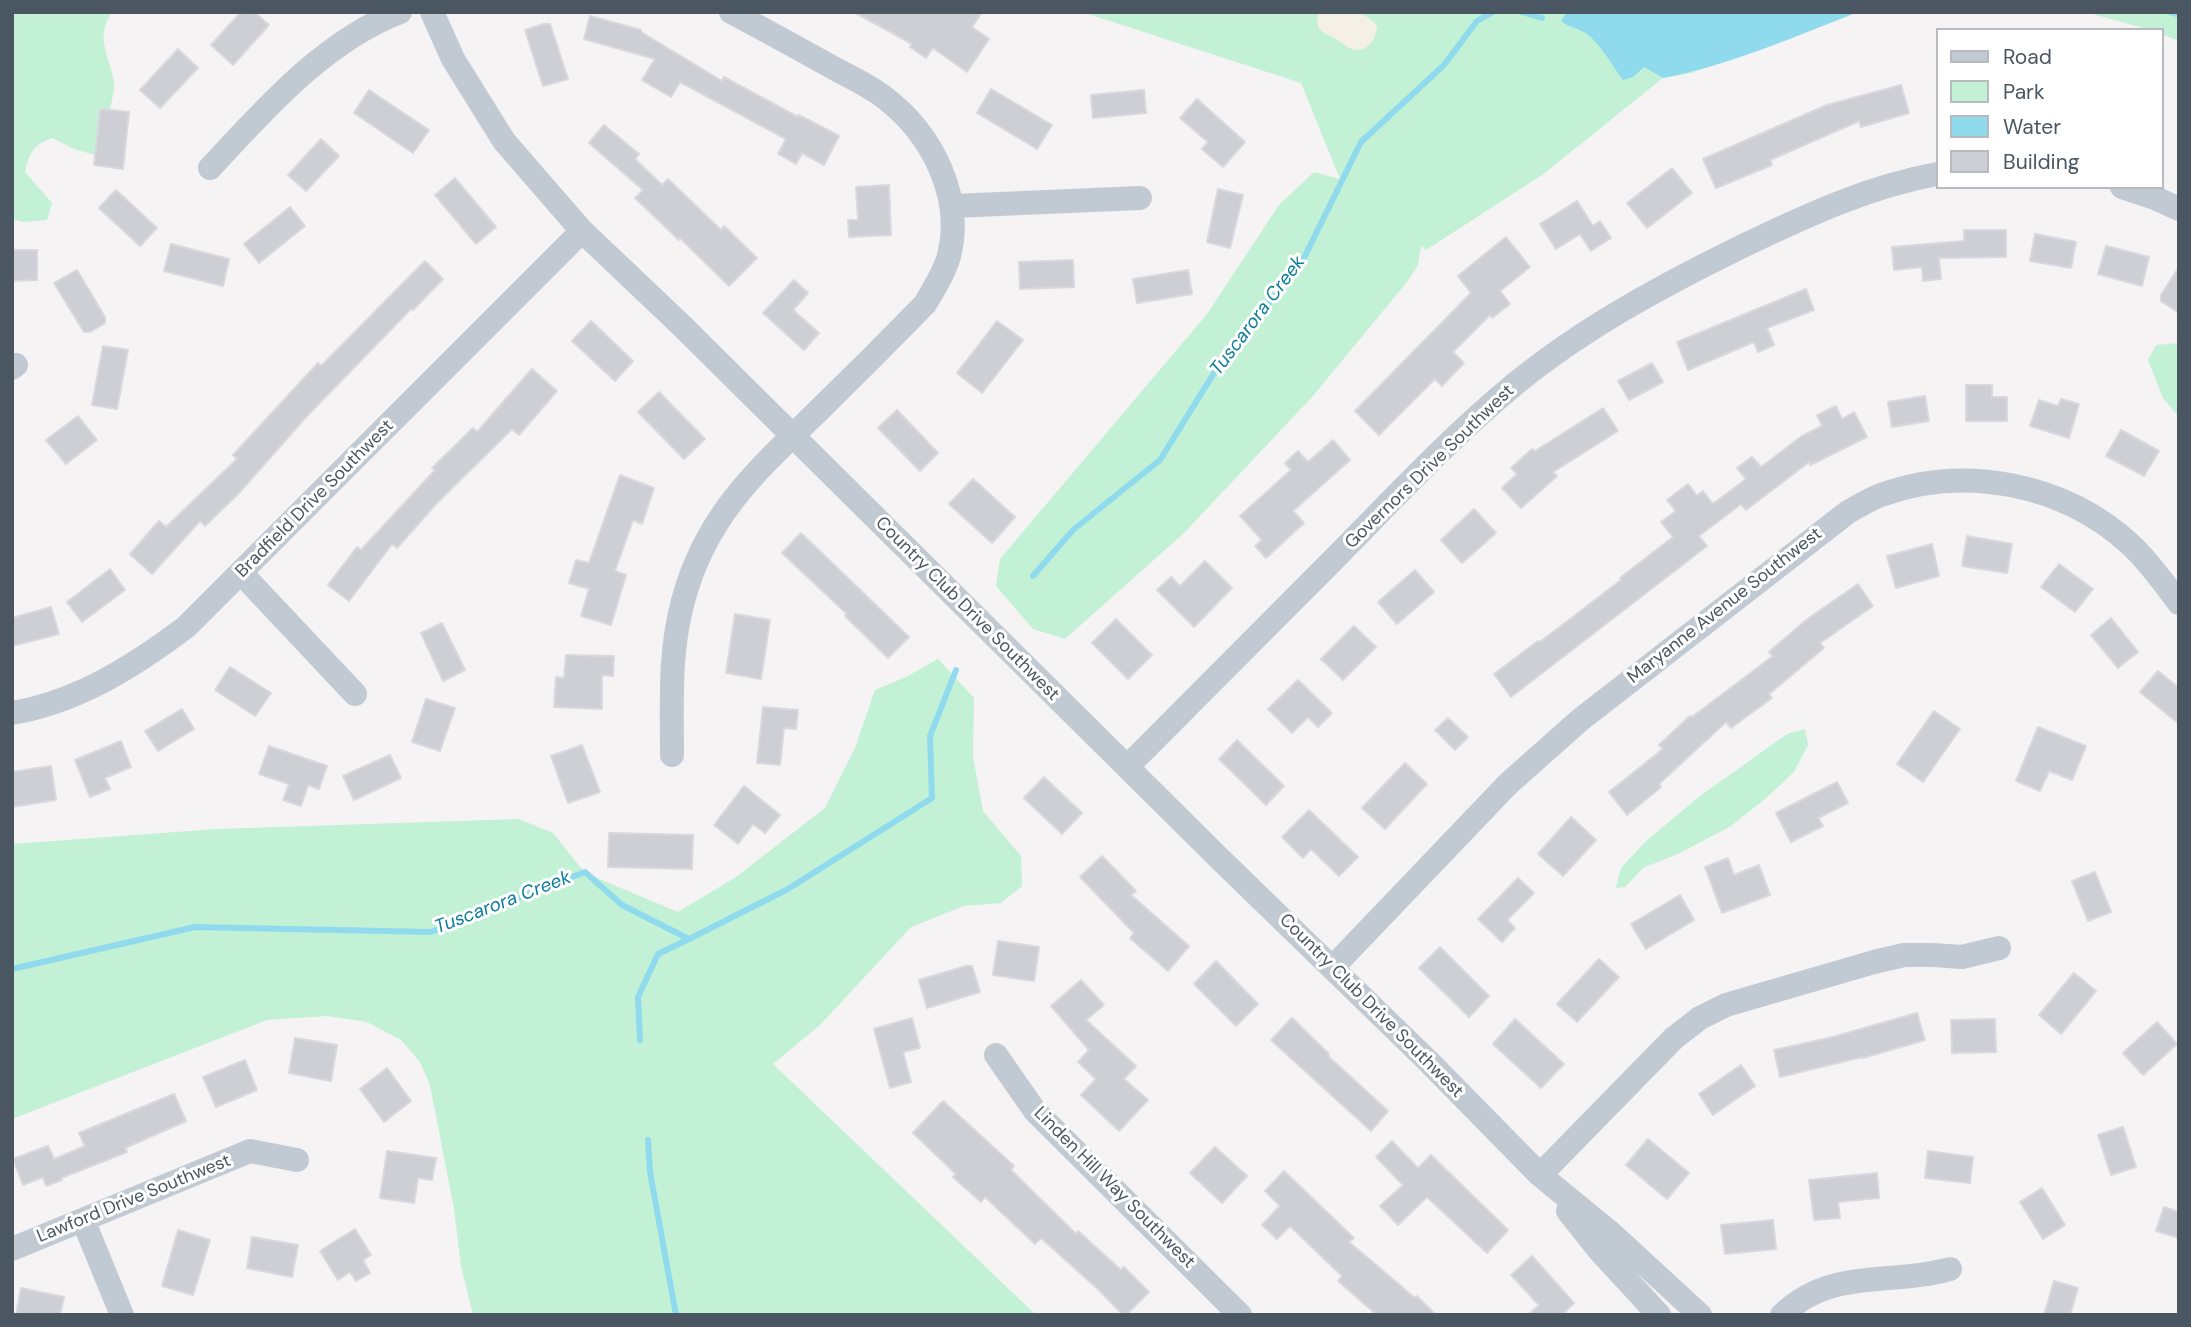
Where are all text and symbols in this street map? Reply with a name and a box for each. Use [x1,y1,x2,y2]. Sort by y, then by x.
legend [1936,28,2163,189]
text: Road [2003,43,2052,71]
text: Park [2003,78,2044,106]
text: Water [2003,113,2061,141]
text: Building [2003,148,2079,176]
water label: Tuscarora Creek [1206,252,1310,380]
street label: Governors Drive Southwest [1341,380,1519,554]
street label: Bradfield Drive Southwest [231,415,399,583]
street label: Country Club Drive Southwest [870,512,1064,706]
street label: Maryanne Avenue Southwest [1624,523,1826,689]
water label: Tuscarora Creek [432,867,574,939]
street label: Country Club Drive Southwest [1274,909,1468,1103]
street label: Linden Hill Way Southwest [1029,1103,1199,1273]
street label: Lawford Drive Southwest [34,1150,234,1248]

